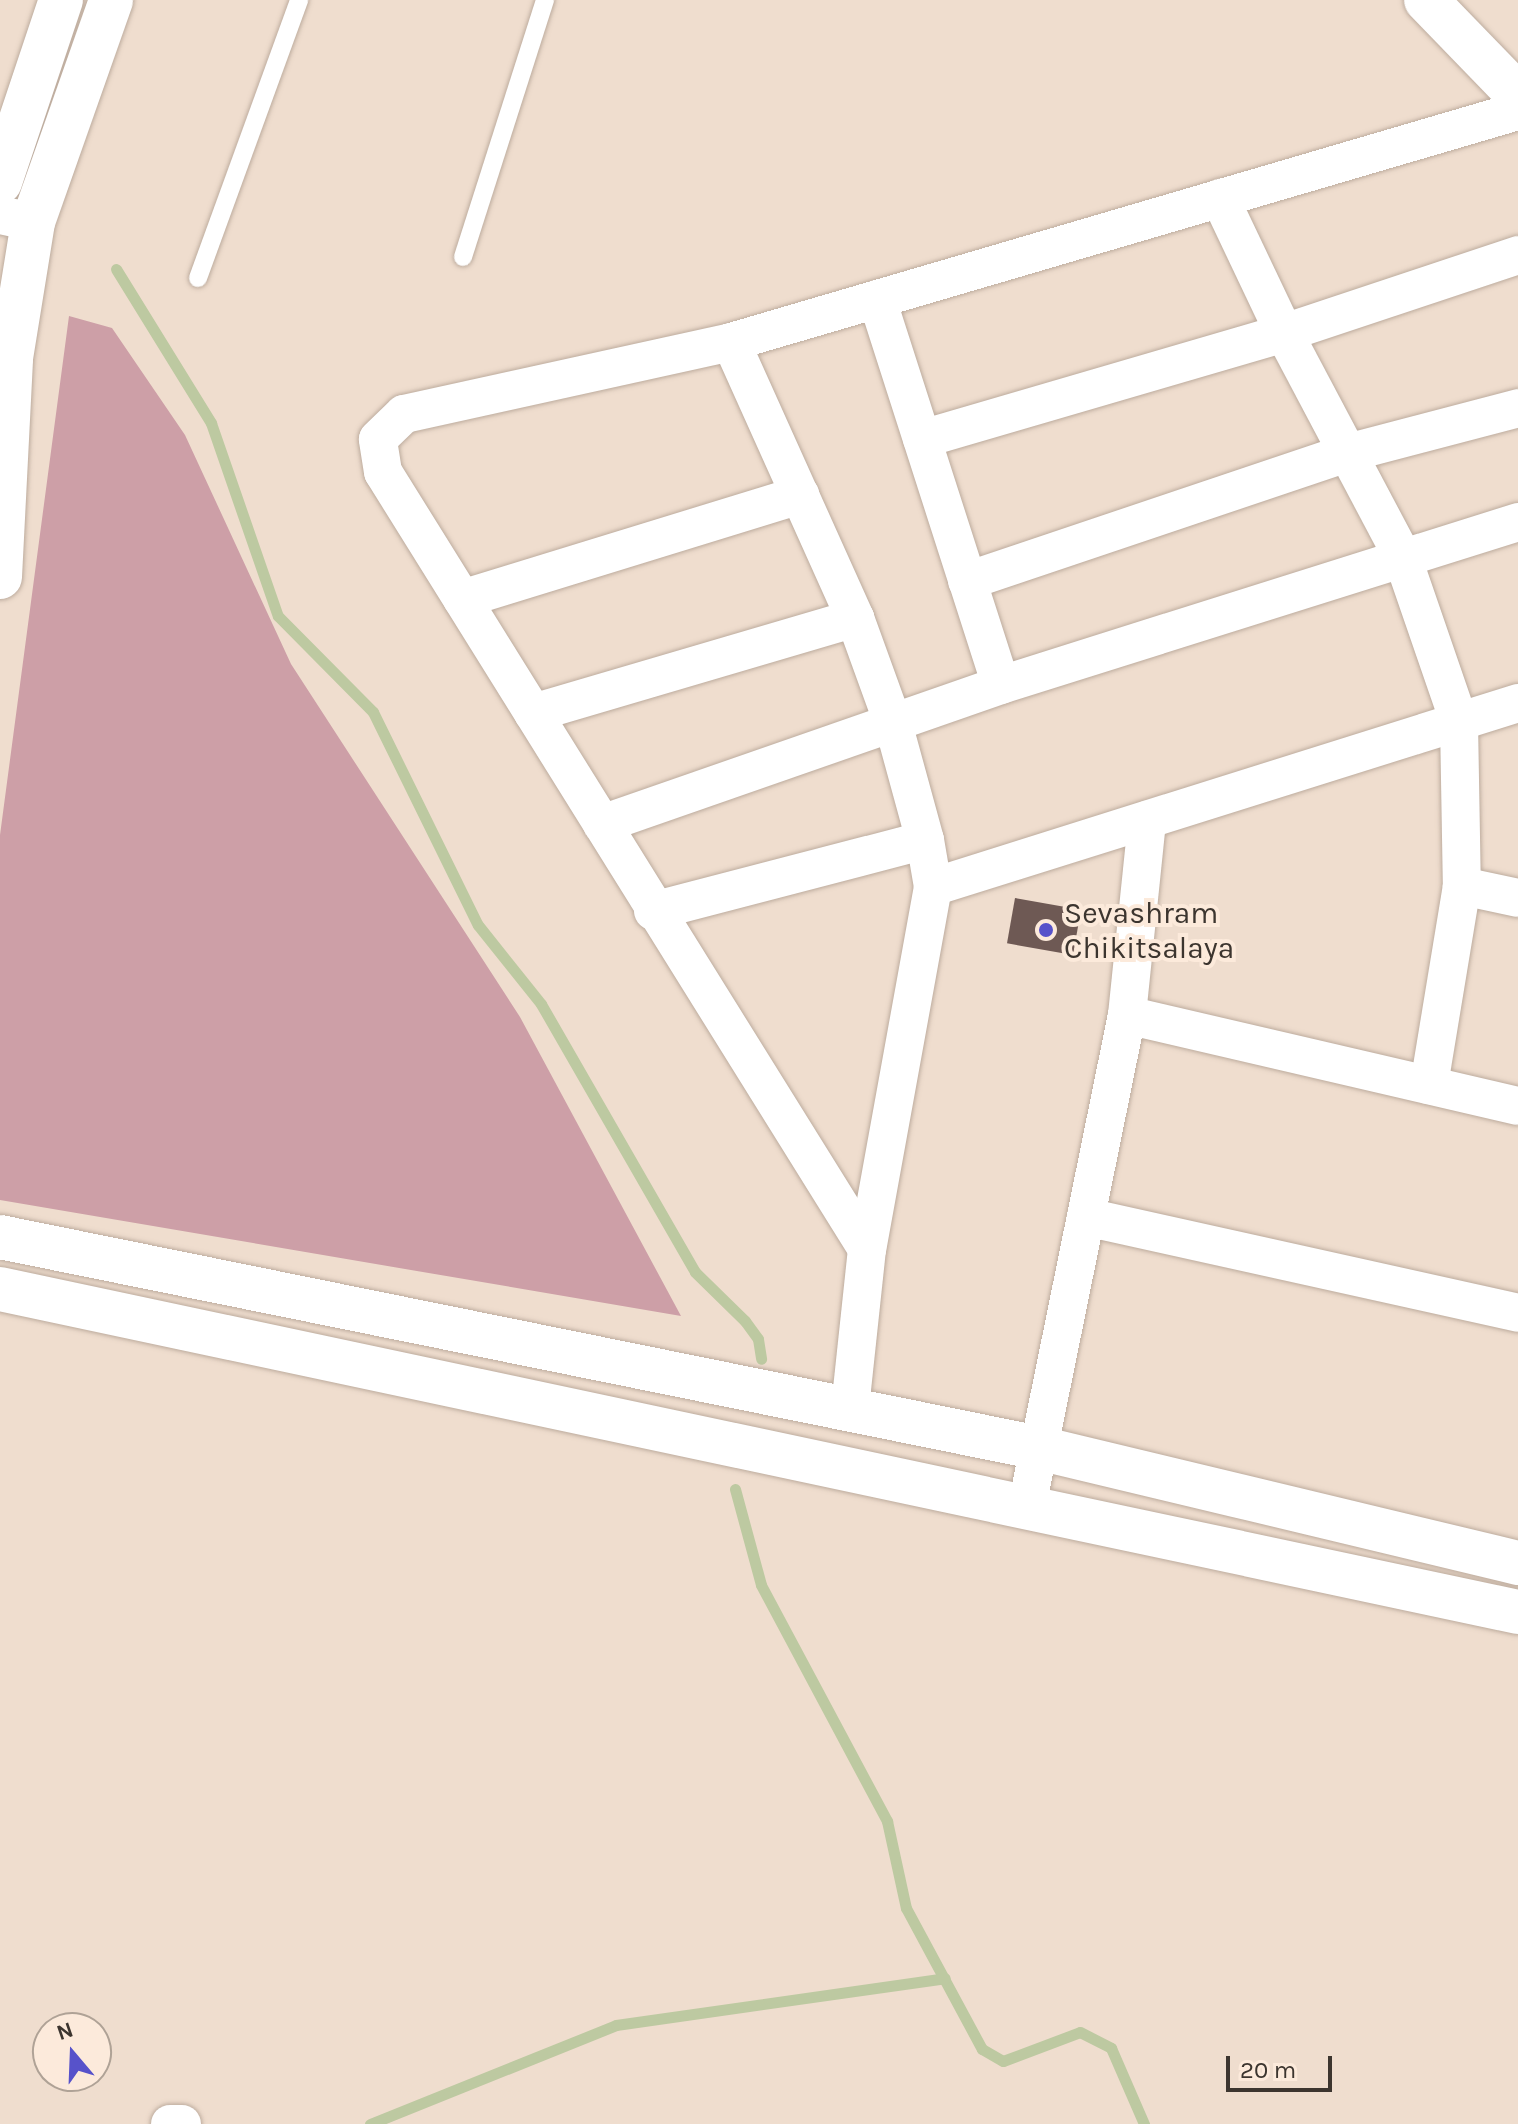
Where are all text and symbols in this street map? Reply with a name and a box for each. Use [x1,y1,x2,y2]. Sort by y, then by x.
place label: Sevashram Chikitsalaya [1064,895,1234,966]
marker: Sevashram Chikitsalaya [1035,919,1057,941]
north arrow [32,2012,112,2092]
text: N [53,2016,77,2046]
scale bar [1230,2040,1336,2090]
text: 20 m [1240,2056,1296,2084]

